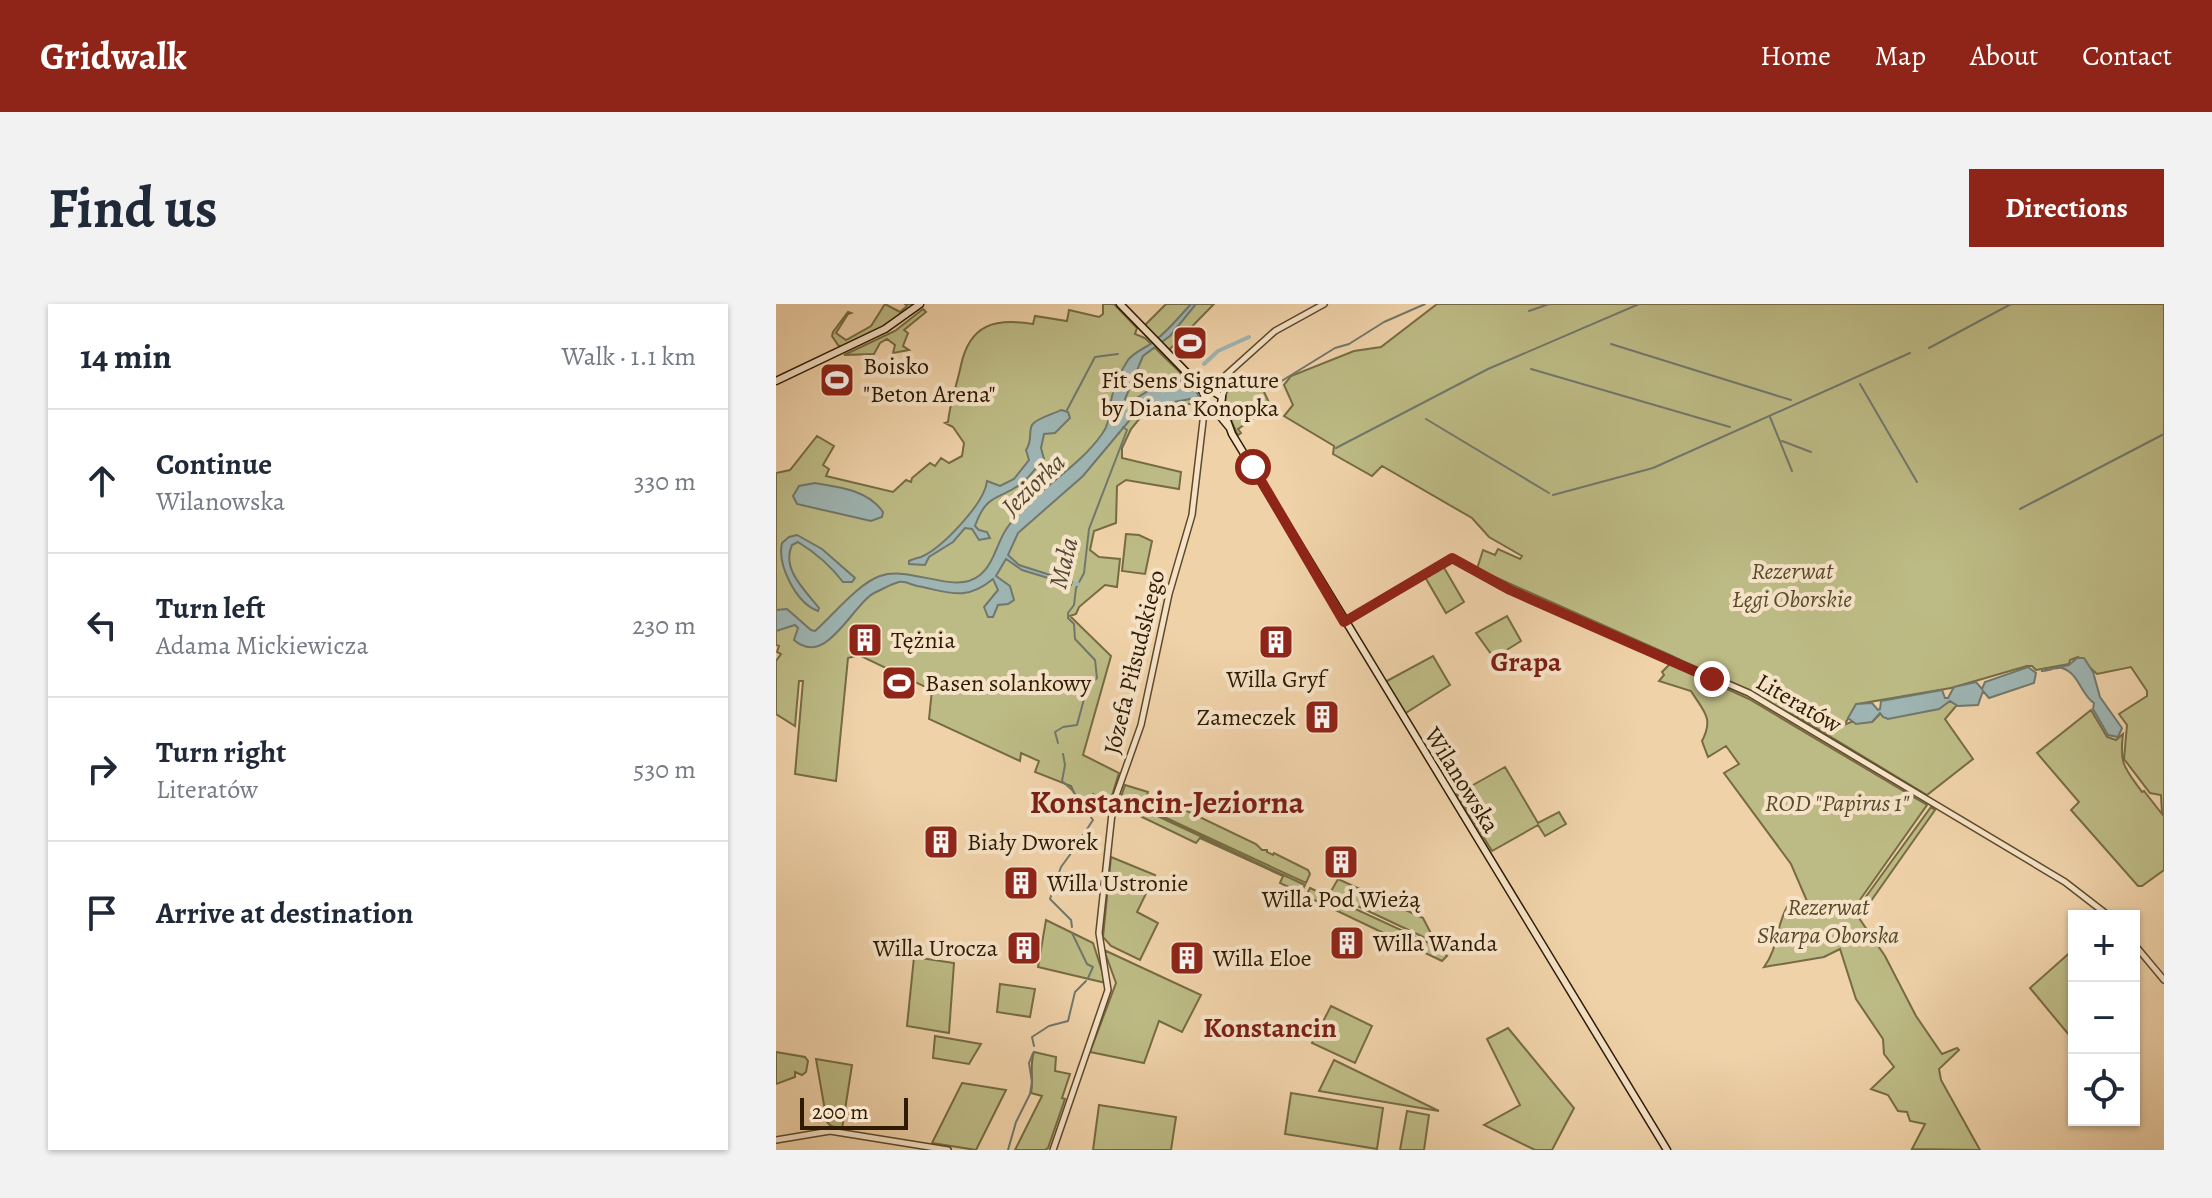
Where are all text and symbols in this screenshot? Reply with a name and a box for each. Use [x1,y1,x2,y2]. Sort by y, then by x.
text: Gridwalk [40,30,187,82]
text: Home [1760,37,1831,75]
text: Map [1875,37,1926,75]
text: About [1970,37,2038,75]
text: Contact [2082,37,2172,75]
button: Directions [1969,169,2164,247]
text: Find us [48,170,218,246]
sports icon: Fit Sens Signature by Diana Konopka [1171,324,1209,362]
text: 14 min [80,333,172,380]
text: Walk · 1.1 km [562,339,696,374]
place label: Boisko "Beton Arena" [863,350,996,410]
sports icon: Boisko "Beton Arena" [818,361,856,399]
place label: Fit Sens Signature by Diana Konopka [1101,364,1280,424]
text: Continue [156,444,272,484]
water label: Jeziorka [993,445,1073,524]
route start [1235,449,1271,485]
icon: ahead [80,459,124,503]
text: 330 m [634,464,696,499]
text: Wilanowska [156,484,285,519]
water label: Mała [1040,534,1087,592]
park label: Rezerwat Łęgi Oborskie [1732,555,1852,615]
street label: Józefa Piłsudskiego [1096,566,1172,757]
text: Turn left [156,588,265,628]
icon: left [80,603,124,647]
text: 230 m [632,608,696,643]
building icon: Tężnia [846,621,884,659]
building icon: Willa Gryf [1257,623,1295,661]
place label: Tężnia [891,624,956,656]
text: Adama Mickiewicza [156,628,369,663]
district label: Grapa [1490,643,1562,681]
route end [1694,661,1730,697]
place label: Willa Gryf [1225,663,1329,695]
sports icon: Basen solankowy [880,664,918,702]
street label: Literatów [1750,666,1848,740]
place label: Basen solankowy [925,667,1092,699]
building icon: Zameczek [1303,698,1341,736]
place label: Zameczek [1197,701,1296,733]
street label: Wilanowska [1416,720,1508,840]
text: Turn right [156,732,286,772]
icon: right [80,747,124,791]
text: 530 m [633,752,696,787]
text: Literatów [156,772,258,807]
district label: Konstancin-Jeziorna [1030,780,1305,824]
park label: ROD "Papirus 1" [1765,787,1910,819]
building icon: Biały Dworek [922,823,960,861]
place label: Biały Dworek [967,826,1098,858]
building icon: Willa Pod Wieżą [1322,843,1360,881]
building icon: Willa Ustronie [1002,864,1040,902]
place label: Willa Ustronie [1046,867,1188,899]
place label: Willa Pod Wieżą [1261,883,1421,915]
icon: arrive [80,891,124,935]
park label: Rezerwat Skarpa Oborska [1757,891,1899,951]
text: Arrive at destination [156,893,413,933]
map controls [2068,910,2140,1126]
button: + [2068,910,2140,982]
building icon: Willa Wanda [1328,924,1366,962]
place label: Willa Wanda [1372,927,1498,959]
building icon: Willa Urocza [1005,929,1043,967]
place label: Willa Urocza [872,932,999,964]
building icon: Willa Eloe [1168,939,1206,977]
place label: Willa Eloe [1212,942,1312,974]
button: − [2068,982,2140,1054]
district label: Konstancin [1203,1009,1337,1047]
button: locate [2068,1054,2140,1126]
scale bar [800,1094,908,1130]
text: 200 m [812,1097,869,1127]

